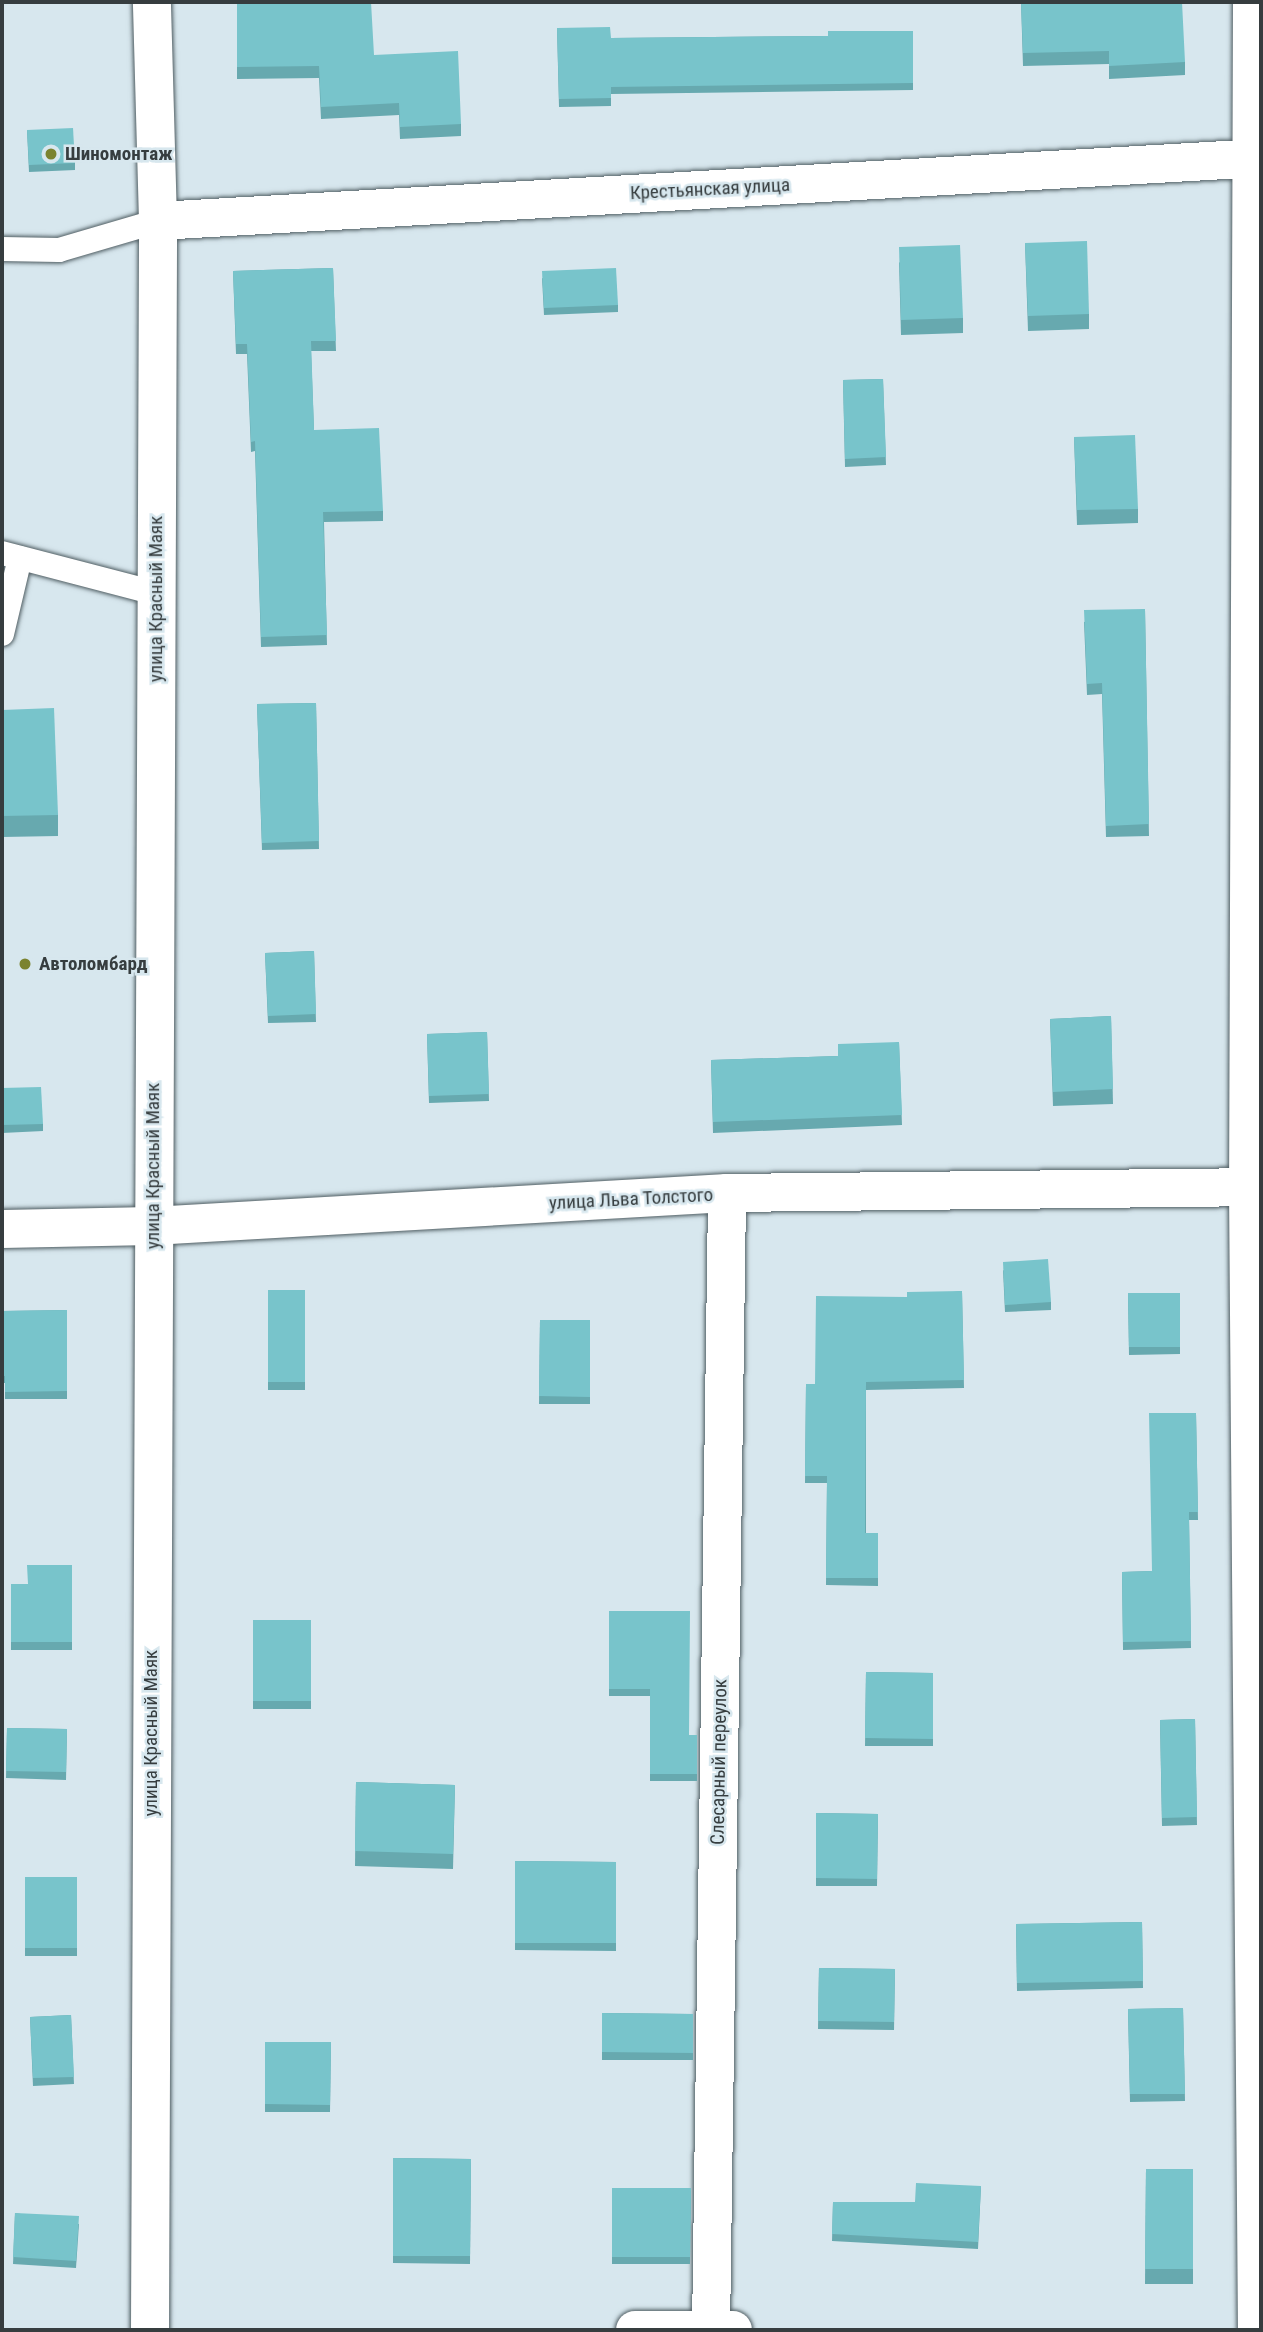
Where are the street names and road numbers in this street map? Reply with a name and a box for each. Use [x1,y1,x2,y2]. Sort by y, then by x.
street label: Крестьянская улица [630,173,790,205]
street label: улица Красный Маяк [145,516,167,682]
street label: улица Красный Маяк [142,1083,164,1249]
street label: улица Льва Толстого [548,1183,714,1215]
street label: улица Красный Маяк [140,1650,162,1816]
street label: Слесарный переулок [706,1679,732,1845]

